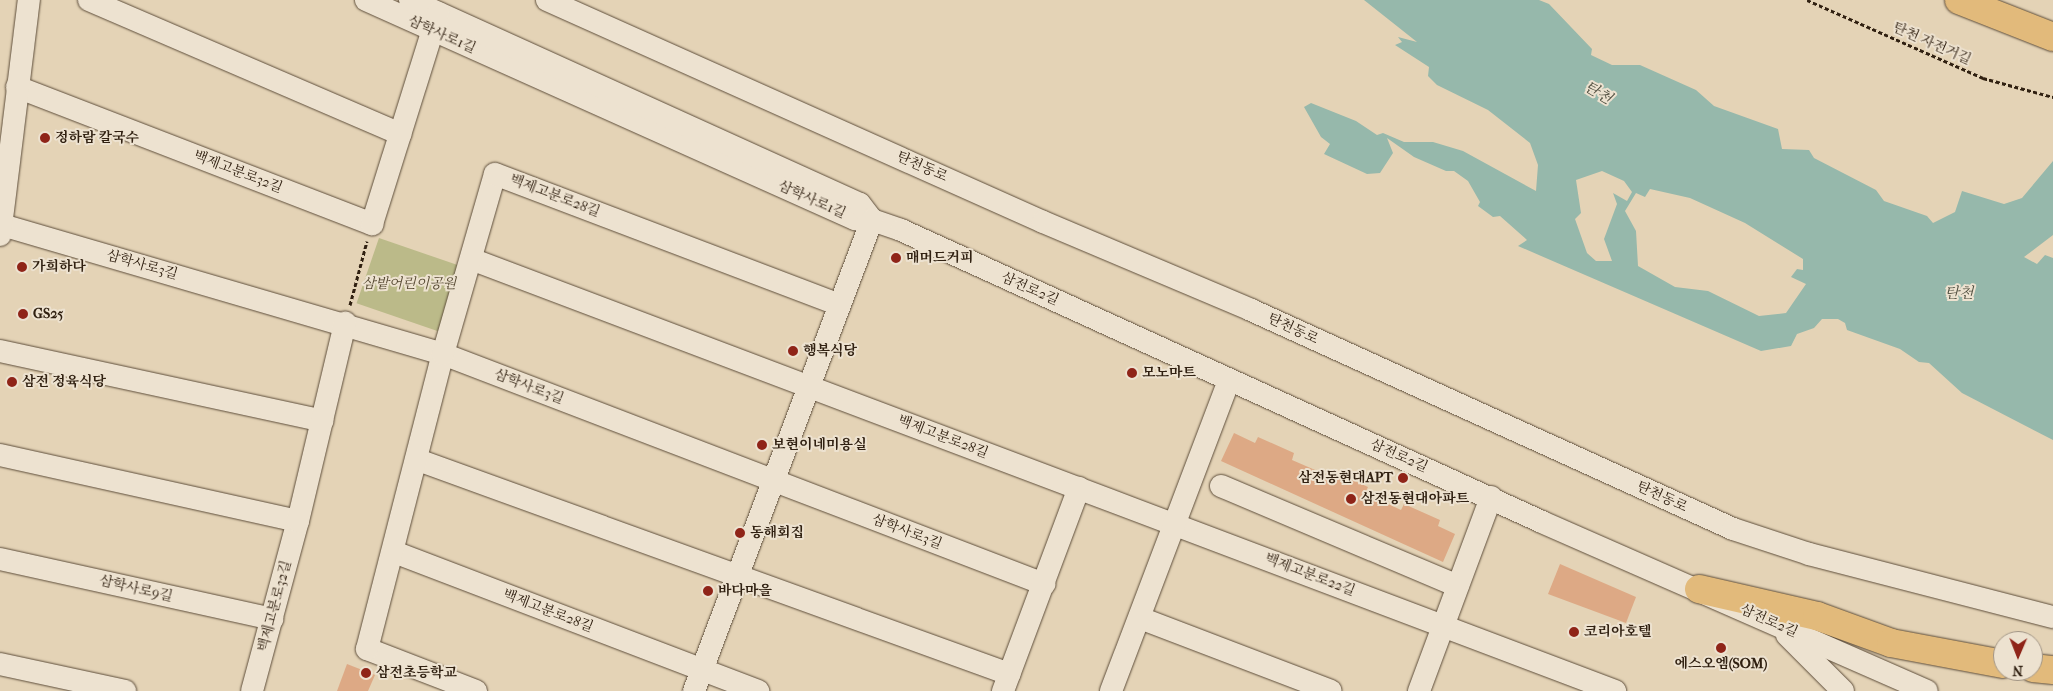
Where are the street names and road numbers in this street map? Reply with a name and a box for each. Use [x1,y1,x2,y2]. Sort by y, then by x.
street label: 삼학사로1길 [405,13,479,57]
street label: 탄천 자전거길 [1890,19,1974,69]
street label: 백제고분로32길 [191,147,285,197]
street label: 탄천동로 [894,148,950,186]
street label: 백제고분로28길 [507,171,603,221]
street label: 삼학사로1길 [775,178,849,222]
street label: 삼학사로3길 [104,247,180,283]
street label: 삼전로2길 [999,269,1061,309]
street label: 탄천동로 [1265,310,1321,348]
street label: 삼학사로3길 [492,366,566,408]
street label: 백제고분로28길 [895,412,991,462]
street label: 삼전로2길 [1368,436,1430,476]
street label: 탄천동로 [1634,478,1690,516]
street label: 삼학사로3길 [870,511,944,553]
street label: 백제고분로22길 [1262,550,1358,600]
street label: 백제고분로32길 [255,558,295,654]
street label: 삼학사로9길 [98,572,174,606]
street label: 백제고분로28길 [500,586,596,636]
street label: 삼전로2길 [1738,601,1800,641]

